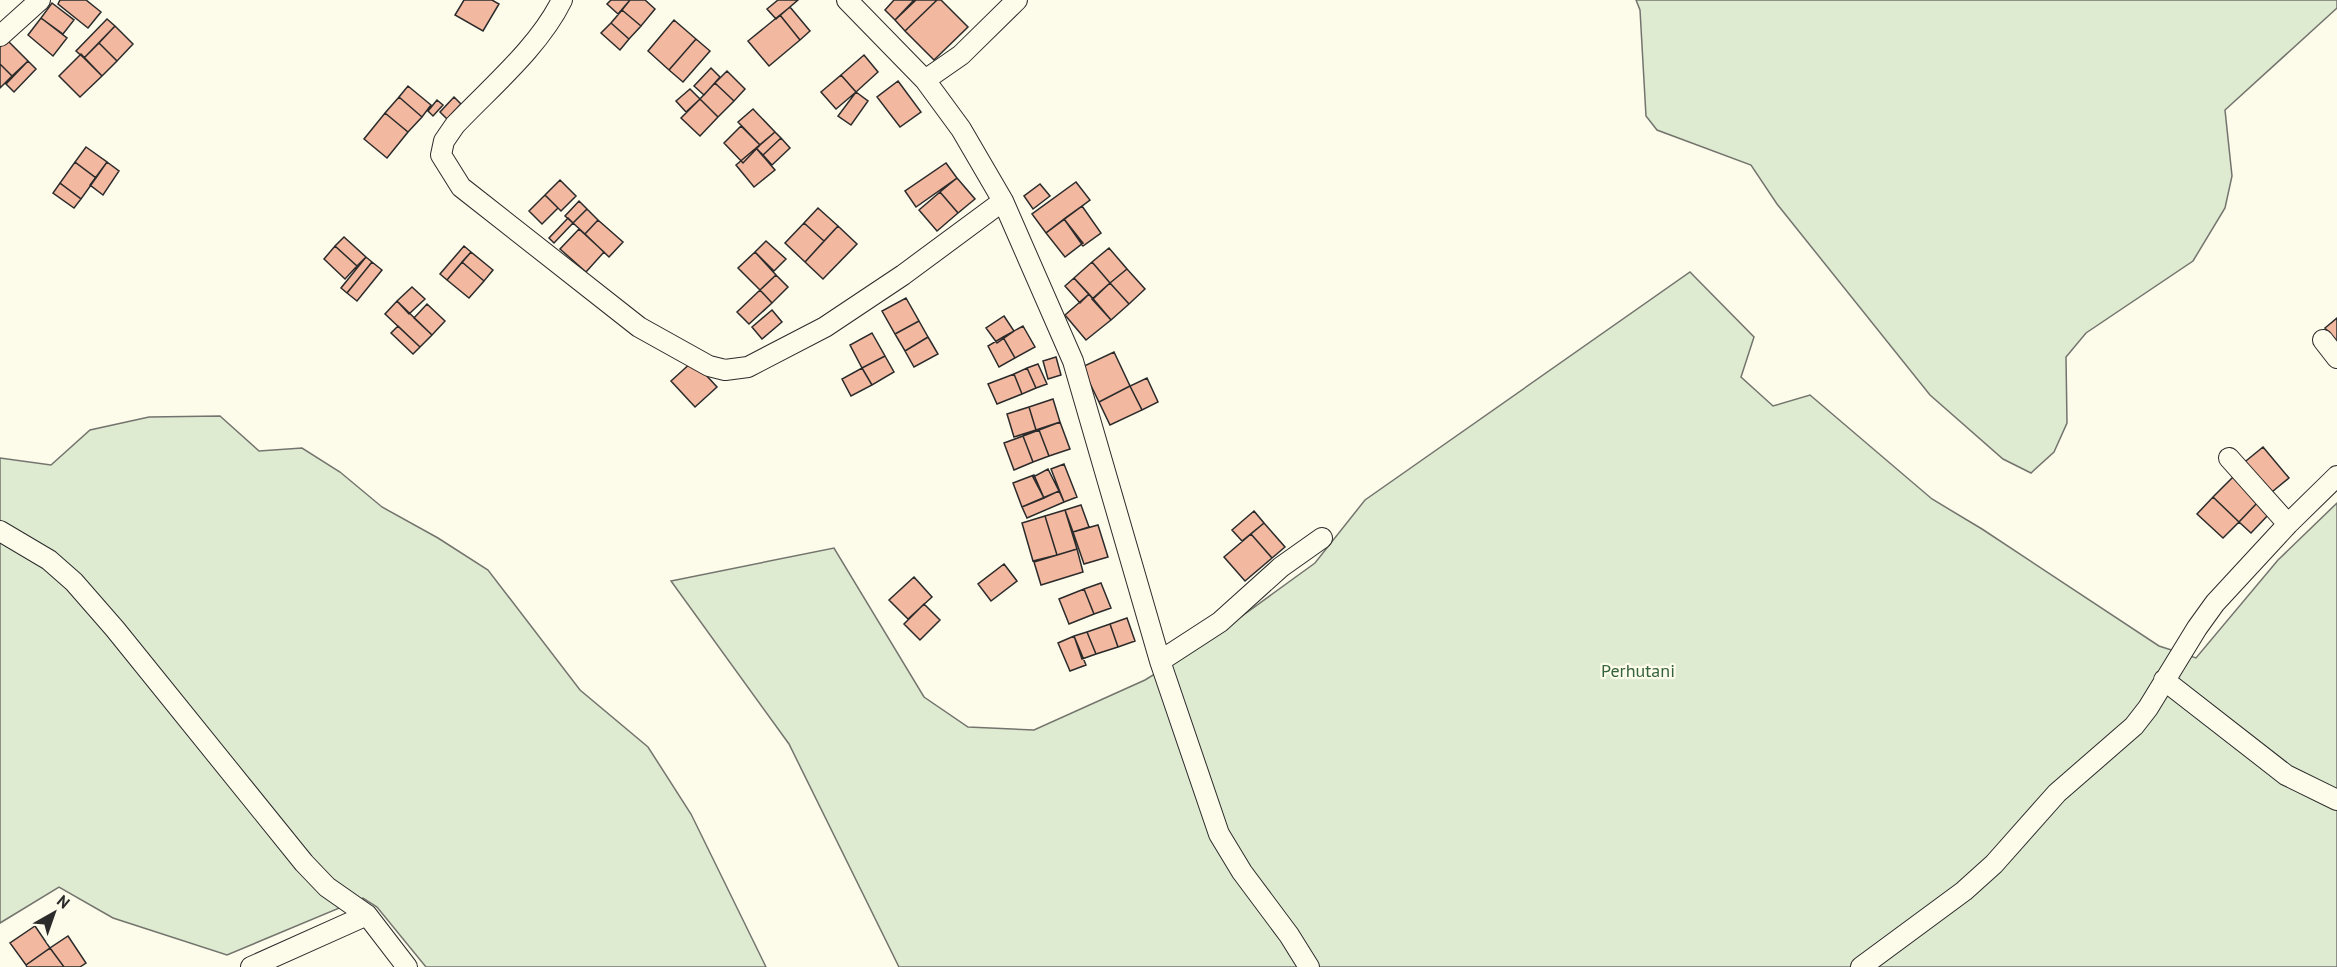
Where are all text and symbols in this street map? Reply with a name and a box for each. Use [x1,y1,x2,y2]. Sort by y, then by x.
park label: Perhutani [1601,659,1675,682]
north arrow [24,883,84,943]
text: N [53,890,74,913]

